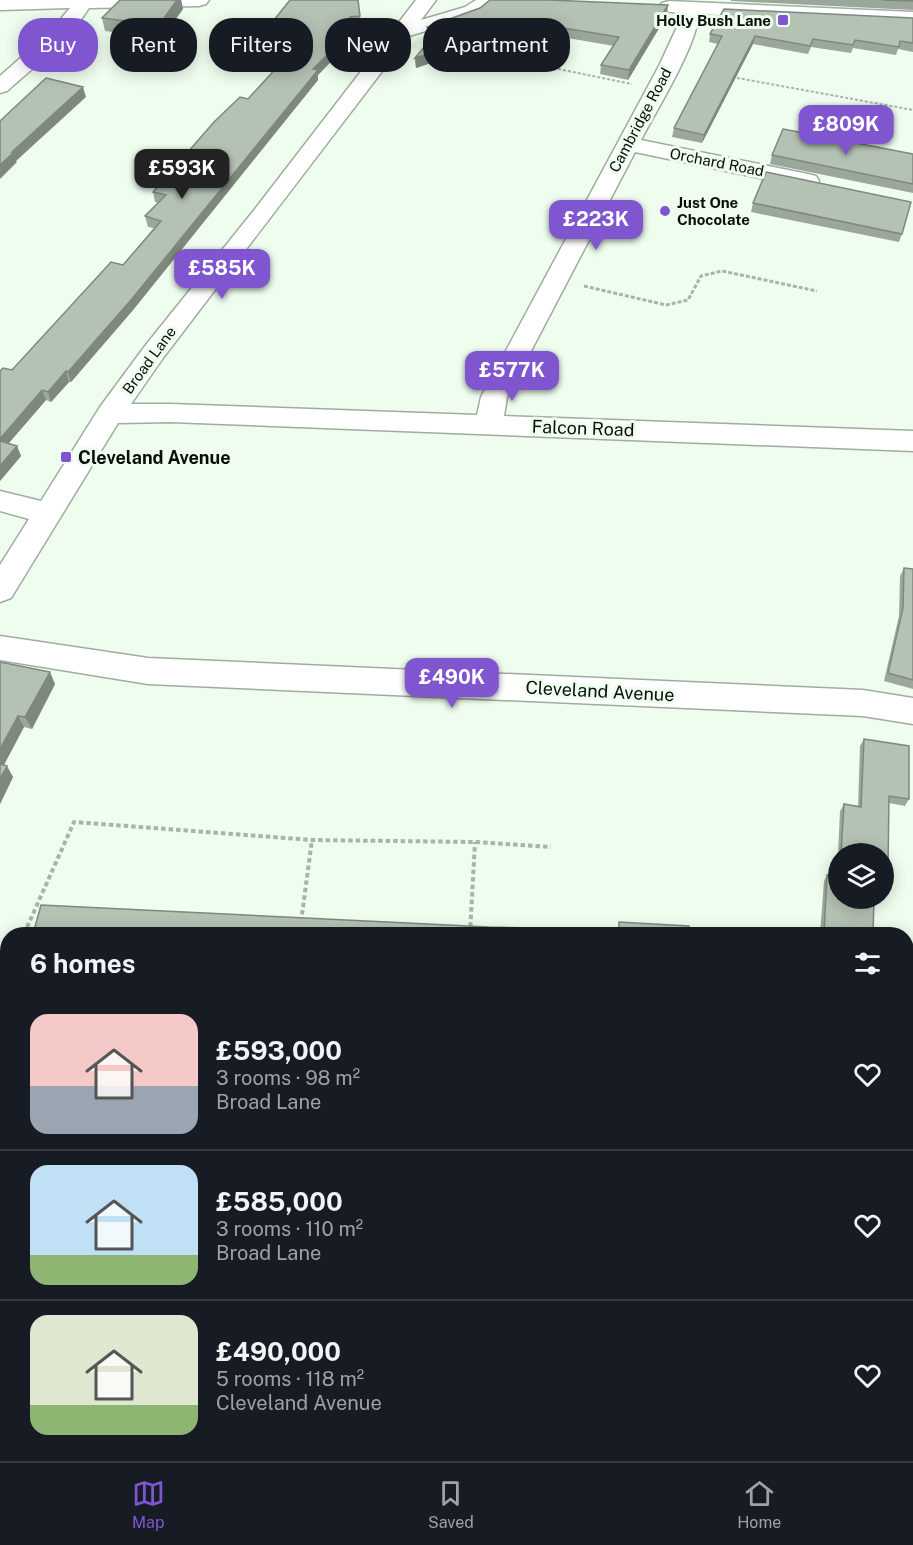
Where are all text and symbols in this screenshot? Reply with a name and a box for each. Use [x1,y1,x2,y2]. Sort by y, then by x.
place label: Holly Bush Lane [656,12,771,29]
marker: Holly Bush Lane [776,13,790,27]
chip: Buy [18,18,98,72]
chip: Rent [110,18,197,72]
chip: Filters [209,18,313,72]
chip: New [325,18,411,72]
chip: Apartment [423,18,570,72]
street label: Cambridge Road [605,65,675,175]
pin: £809K [804,105,888,156]
text: £809K [813,112,879,136]
street label: Orchard Road [669,145,765,179]
pin: £593K [140,149,224,200]
text: £593K [148,156,216,180]
place label: Just One Chocolate [677,194,750,228]
pin: £223K [554,200,638,251]
marker: Just One Chocolate [658,204,672,218]
text: £223K [563,207,629,231]
pin: £585K [180,249,264,300]
text: £585K [188,256,256,280]
street label: Broad Lane [119,323,179,397]
pin: £577K [470,351,554,402]
text: £577K [479,358,545,382]
street label: Falcon Road [531,416,635,440]
place label: Cleveland Avenue [78,447,231,468]
marker: Cleveland Avenue [59,450,73,464]
pin: £490K [410,658,494,709]
text: £490K [419,665,485,689]
street label: Cleveland Avenue [525,677,675,705]
map controls [828,843,894,909]
button: layers [828,843,894,909]
icon: filters [851,947,884,980]
text: 6 homes [30,948,135,979]
text: £593,000 [216,1035,342,1066]
icon: home [78,1038,150,1110]
icon: heart [851,1058,884,1091]
text: 3 rooms · 98 m² [216,1066,360,1090]
text: Broad Lane [216,1090,321,1114]
text: £585,000 [216,1186,343,1217]
icon: home [78,1189,150,1261]
icon: heart [851,1209,884,1242]
text: 3 rooms · 110 m² [216,1217,363,1241]
text: Broad Lane [216,1241,321,1265]
text: £490,000 [216,1336,341,1367]
icon: home [78,1339,150,1411]
icon: heart [851,1359,884,1392]
text: 5 rooms · 118 m² [216,1367,364,1391]
text: Cleveland Avenue [216,1391,382,1415]
tab: Map [132,1477,165,1532]
tab: Saved [428,1477,474,1532]
tab: Home [737,1477,781,1532]

